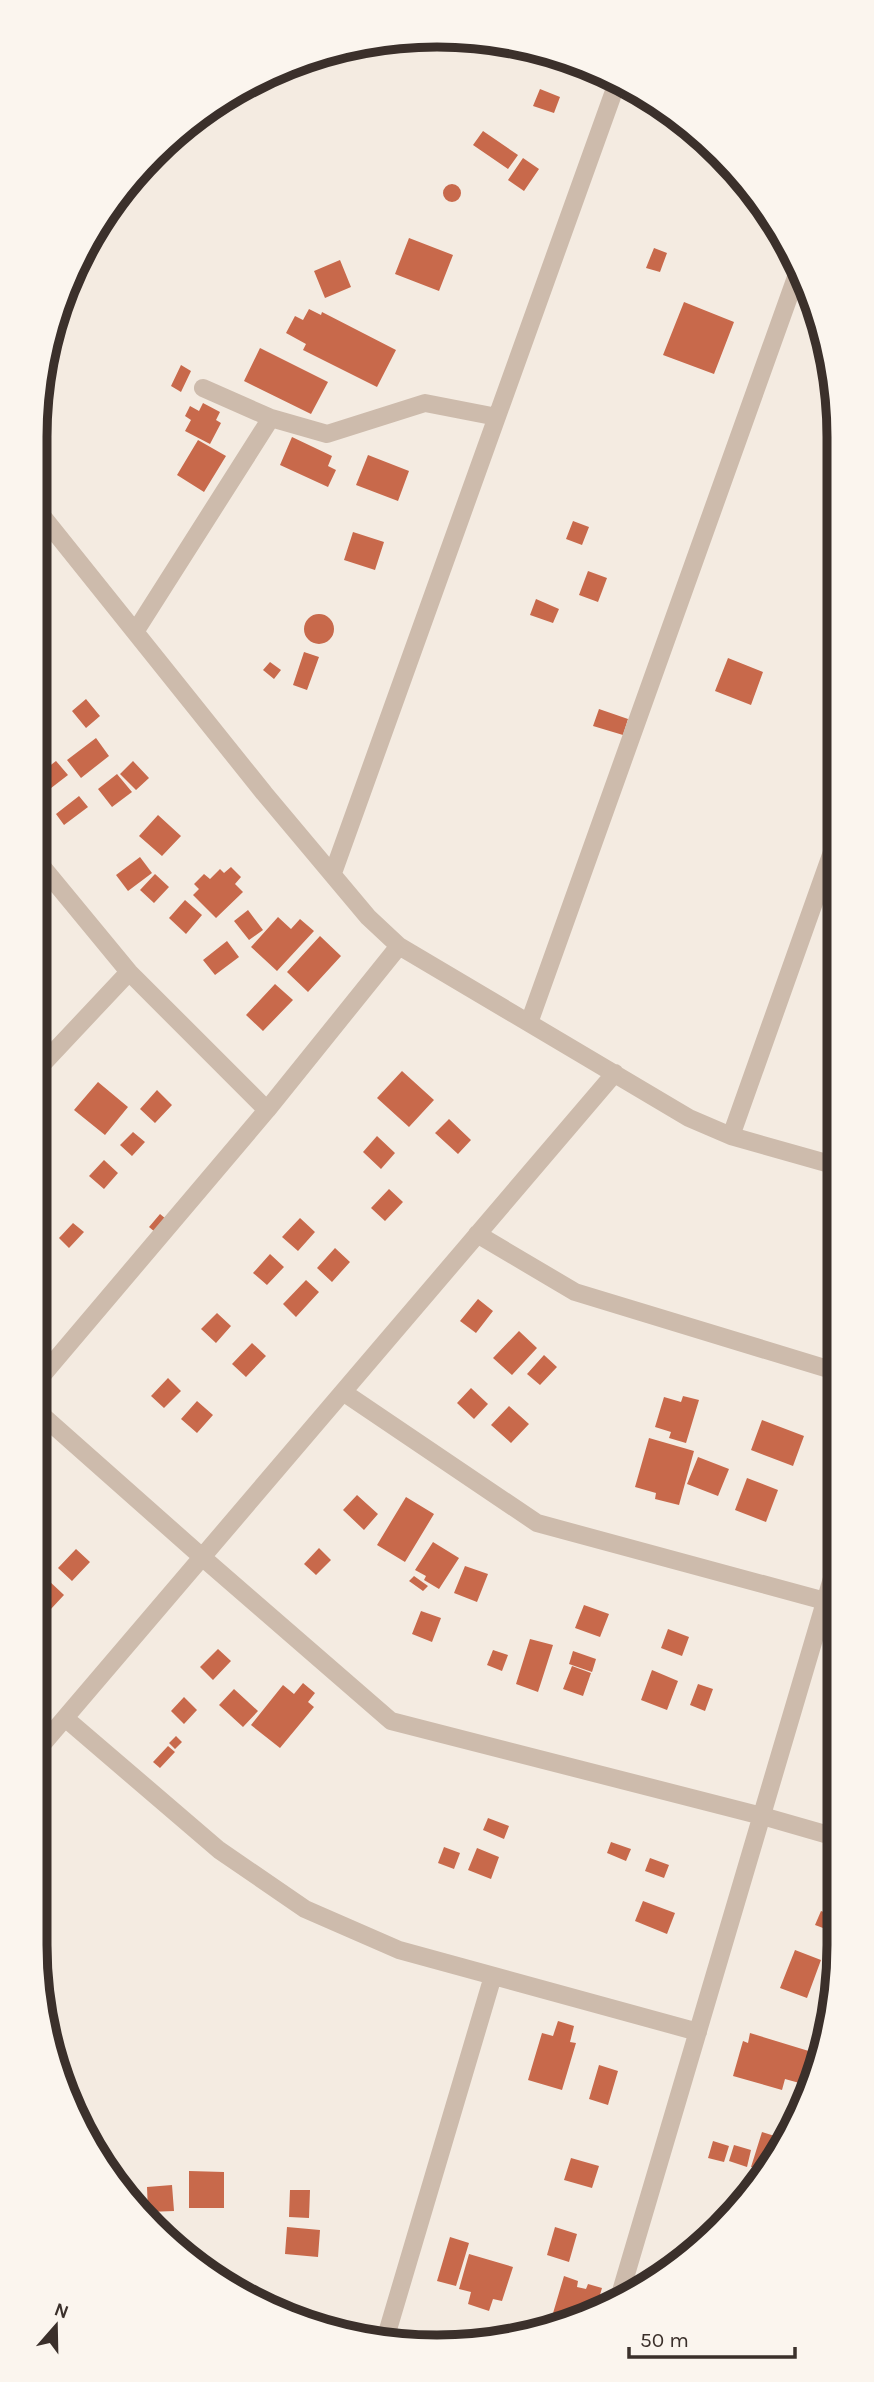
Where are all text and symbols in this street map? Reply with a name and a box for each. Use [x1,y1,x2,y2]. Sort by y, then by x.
north arrow [21,2291,91,2361]
text: N [51,2298,72,2324]
scale bar [629,2316,795,2360]
text: 50 m [640,2328,689,2352]

